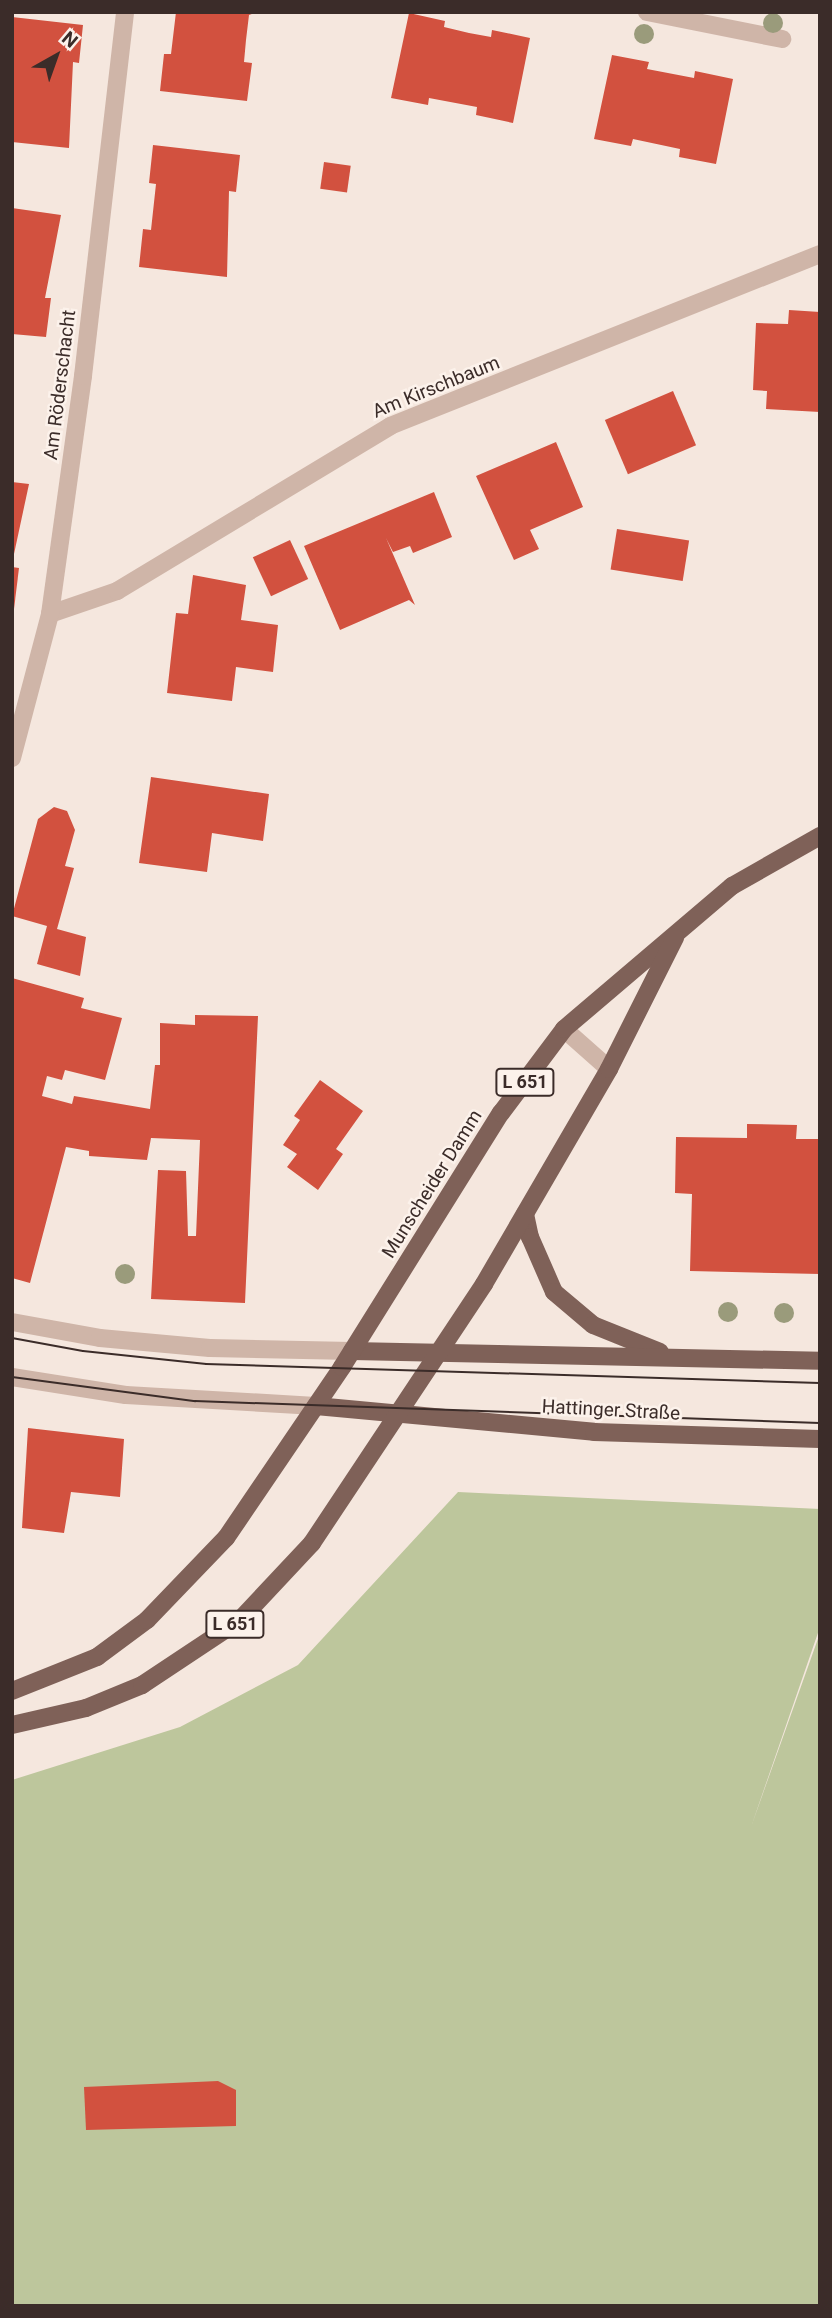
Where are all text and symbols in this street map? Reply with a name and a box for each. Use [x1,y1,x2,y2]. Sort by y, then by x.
north arrow [21,21,91,91]
text: N [57,26,82,53]
street label: Am Röderschacht [40,309,80,461]
street label: Am Kirschbaum [369,351,503,423]
road number: L 651 [495,1068,555,1097]
street label: Munscheider Damm [377,1106,487,1262]
street label: Hattinger Straße [541,1395,681,1425]
road number: L 651 [205,1610,265,1638]

